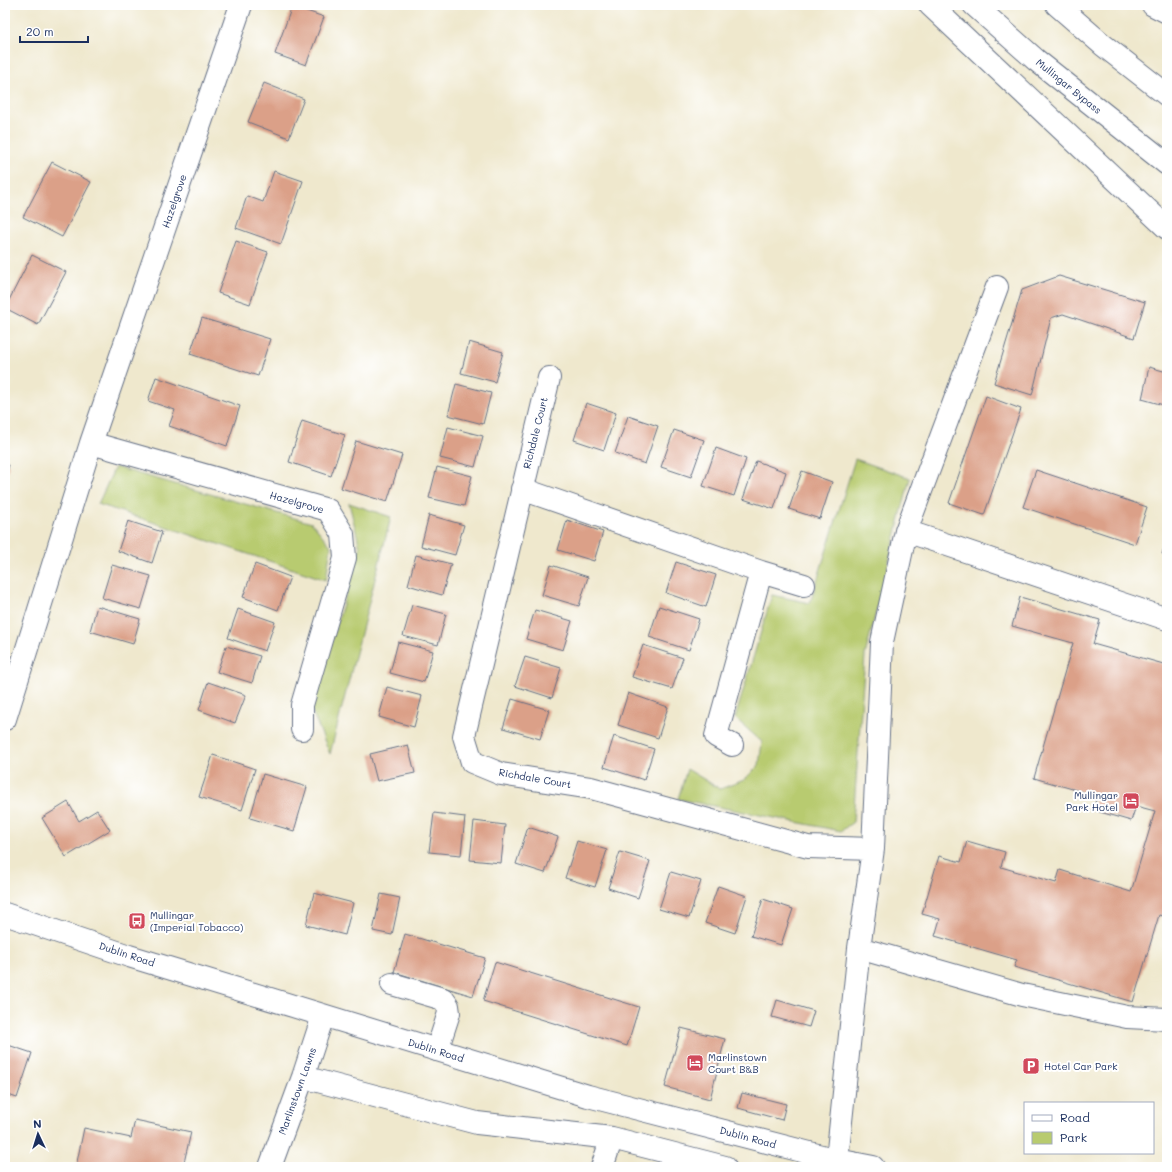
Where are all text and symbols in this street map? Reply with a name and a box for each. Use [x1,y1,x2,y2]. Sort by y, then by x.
scale bar [20,18,88,44]
text: 20 m [26,23,54,39]
street label: Mullingar Bypass [1033,55,1105,117]
street label: Hazelgrove [158,172,190,230]
street label: Richdale Court [519,396,551,470]
street label: Hazelgrove [268,488,326,516]
street label: Richdale Court [498,765,572,791]
place label: Mullingar Park Hotel [1066,788,1118,814]
hotel icon: Mullingar Park Hotel [1121,791,1141,811]
place label: Mullingar (Imperial Tobacco) [150,908,243,934]
bus stop icon: Mullingar (Imperial Tobacco) [127,911,147,931]
street label: Dublin Road [97,938,157,970]
street label: Dublin Road [406,1035,466,1065]
street label: Marlinstown Lawns [275,1045,319,1136]
place label: Marlinstown Court B&B [708,1050,767,1076]
hotel icon: Marlinstown Court B&B [685,1053,705,1073]
parking icon: Hotel Car Park [1021,1056,1041,1076]
place label: Hotel Car Park [1044,1059,1118,1073]
legend [1024,1102,1154,1154]
text: Road [1060,1109,1090,1125]
north arrow [18,1114,58,1154]
text: N [33,1116,42,1131]
street label: Dublin Road [718,1123,778,1151]
text: Park [1060,1129,1087,1145]

